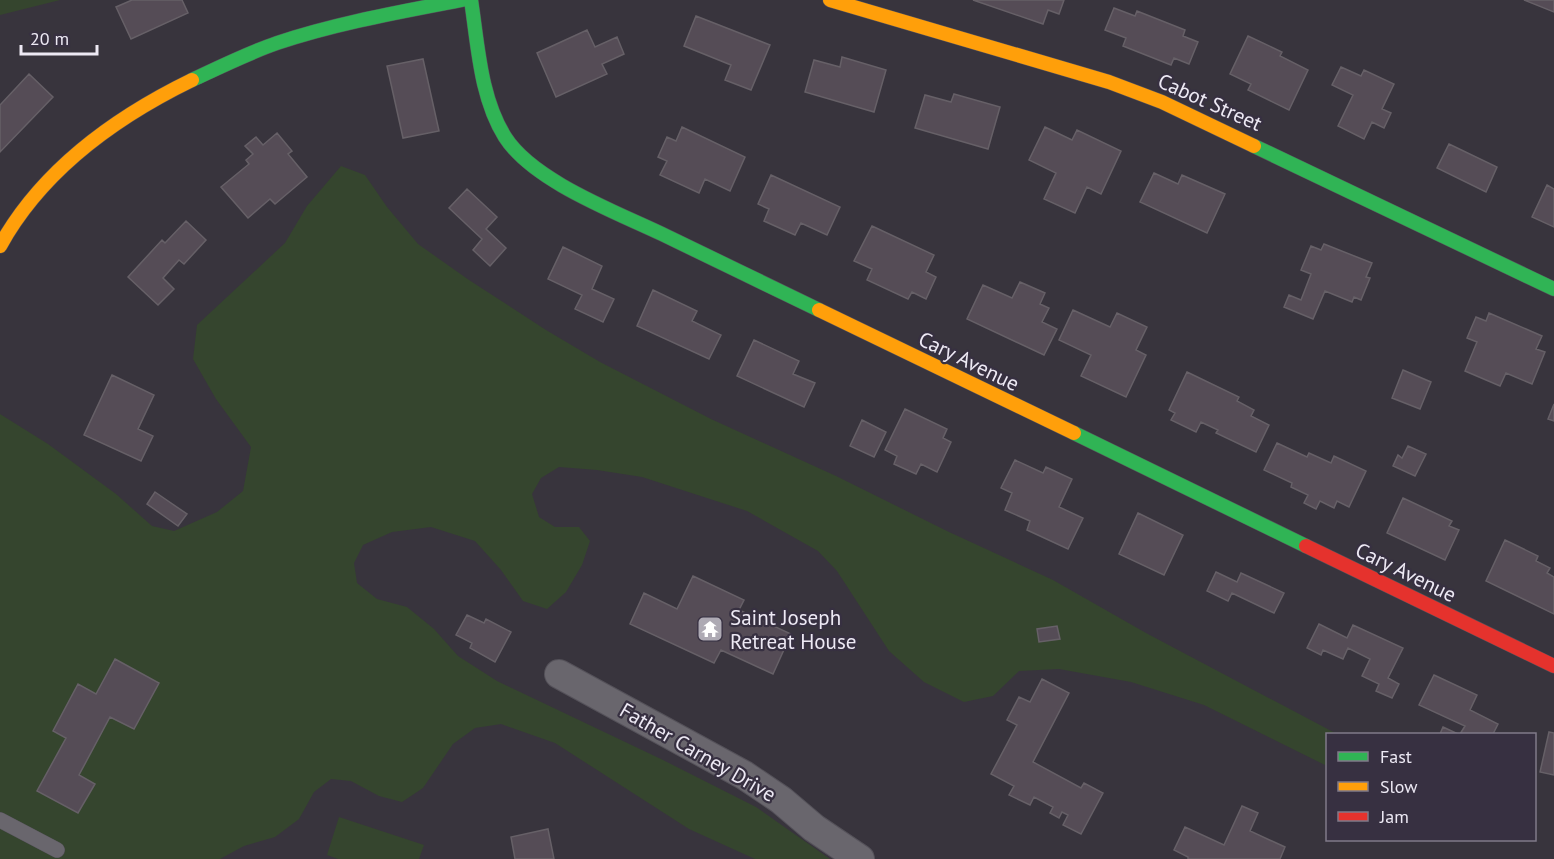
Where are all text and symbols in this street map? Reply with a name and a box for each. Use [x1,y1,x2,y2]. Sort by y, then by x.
scale bar [21,18,98,56]
text: 20 m [30,27,69,50]
street label: Cabot Street [1154,67,1266,137]
street label: Cary Avenue [914,325,1024,397]
street label: Cary Avenue [1351,536,1461,608]
place label: Saint Joseph Retreat House [730,604,856,655]
temple icon: Saint Joseph Retreat House [695,614,725,644]
street label: Father Carney Drive [615,696,781,808]
legend [1326,733,1536,841]
text: Fast [1380,745,1412,768]
text: Slow [1380,775,1418,798]
text: Jam [1379,805,1409,828]

